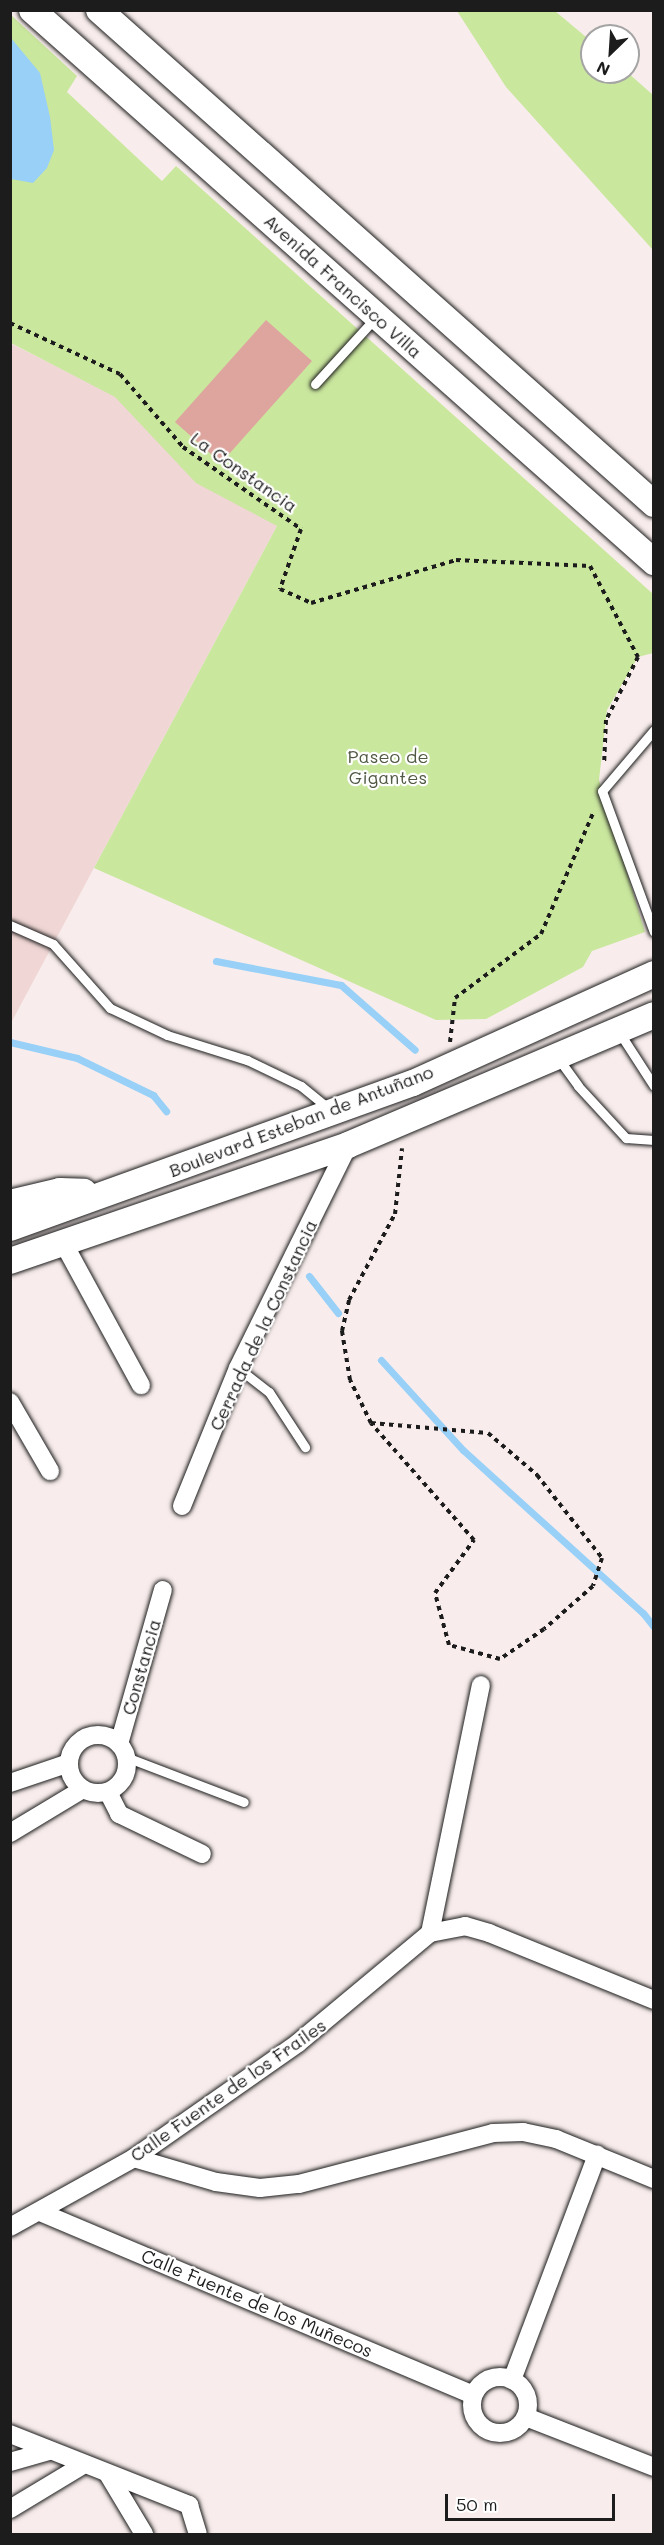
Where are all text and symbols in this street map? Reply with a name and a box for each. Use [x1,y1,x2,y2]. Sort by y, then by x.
north arrow [580,24,640,84]
text: N [593,57,613,81]
street label: Avenida Francisco Villa [260,210,426,362]
street label: La Constancia [187,427,301,517]
park label: Paseo de Gigantes [347,746,429,789]
street label: Boulevard Esteban de Antuñano [166,1061,436,1181]
street label: Cerrada de la Constancia [205,1216,321,1434]
street label: Constancia [117,1617,165,1717]
street label: Calle Fuente de los Frailes [126,2014,330,2166]
street label: Calle Fuente de los Muñecos [138,2244,376,2362]
scale bar [448,2482,618,2520]
text: 50 m [456,2492,498,2516]

